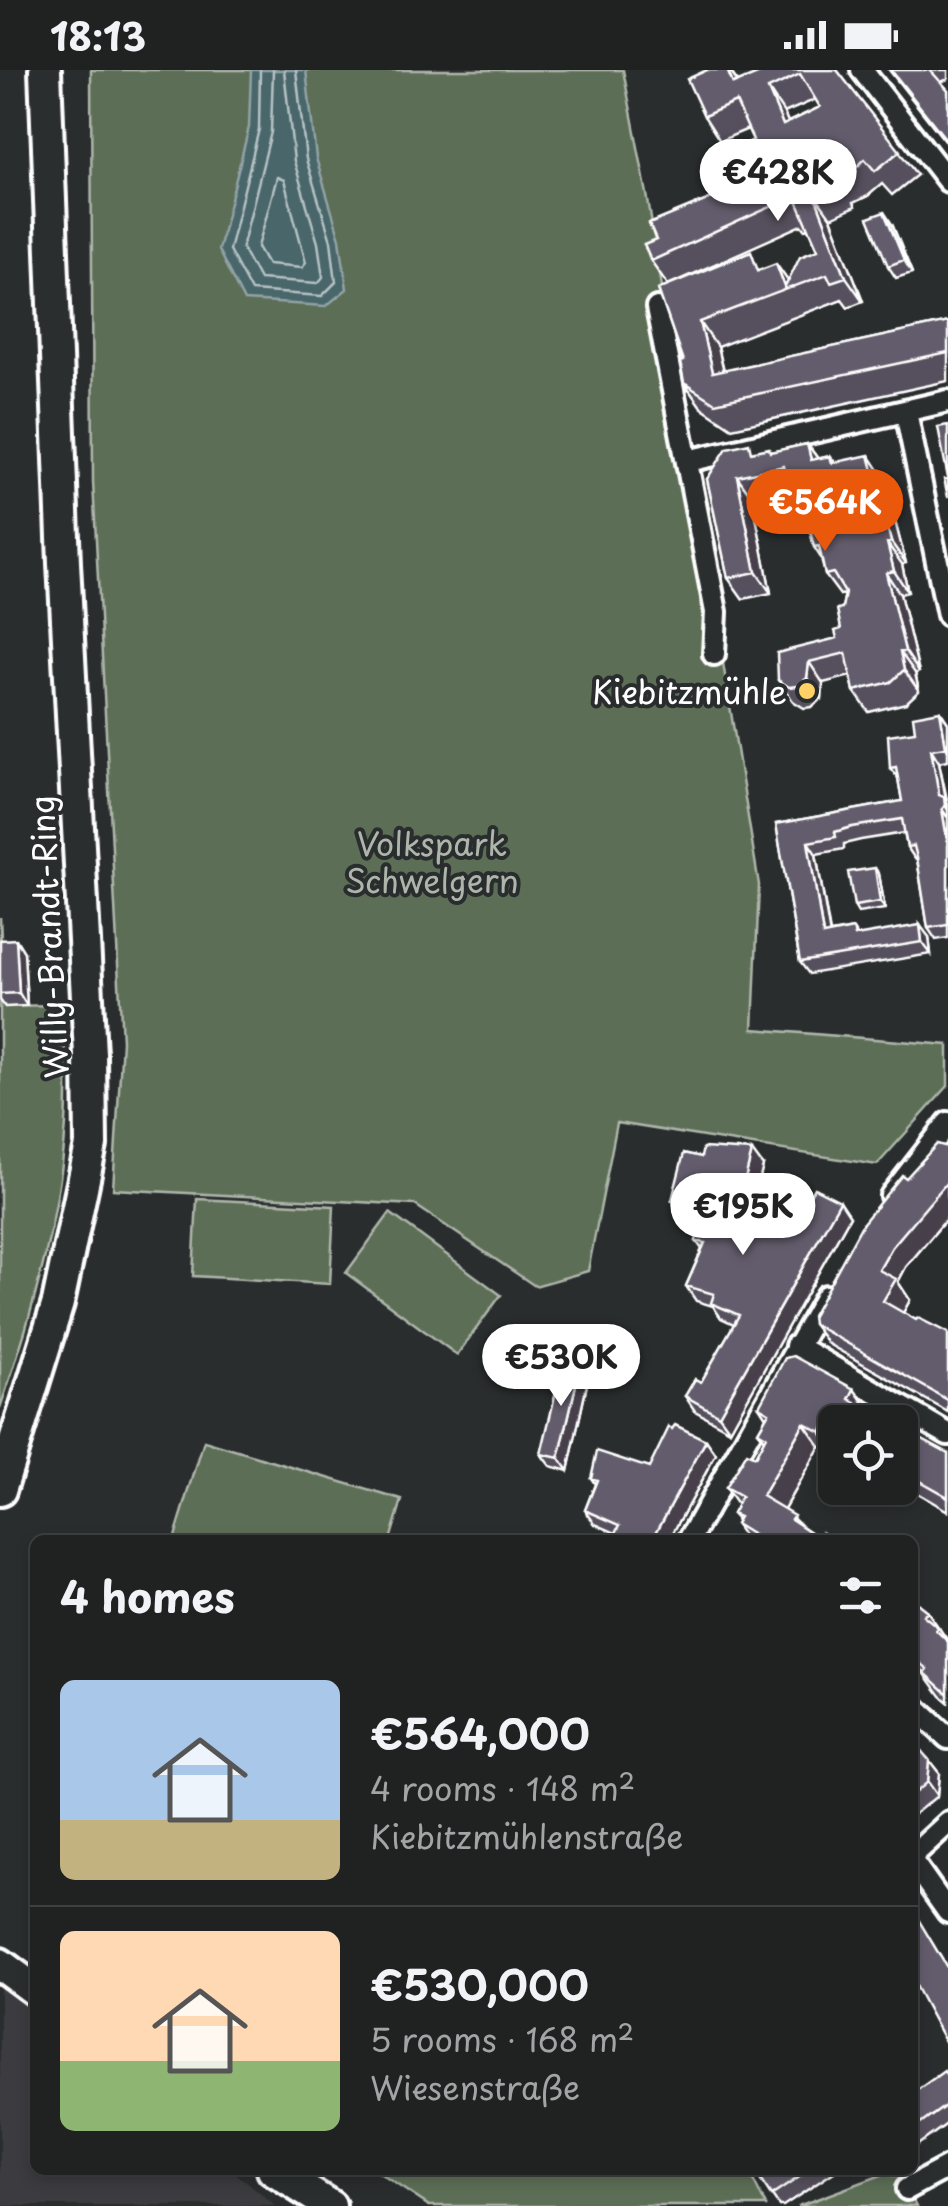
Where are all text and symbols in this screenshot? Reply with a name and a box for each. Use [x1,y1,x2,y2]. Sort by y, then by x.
text: 18:13 [50,7,146,64]
pin: €428K [708,139,848,224]
text: €428K [722,147,834,195]
pin: €564K [755,469,895,554]
text: €564K [768,477,882,525]
place label: Kiebitzmühle [592,667,787,715]
marker: Kiebitzmühle [796,680,818,702]
street label: Willy-Brandt-Ring [17,794,79,1080]
park label: Volkspark Schwelgern [345,819,519,904]
pin: €195K [673,1173,813,1258]
text: €195K [692,1181,794,1229]
pin: €530K [491,1324,631,1409]
text: €530K [504,1332,618,1380]
map controls [818,1405,918,1505]
button: locate [818,1405,918,1505]
text: 4 homes [60,1564,235,1627]
icon: filters [833,1568,888,1623]
text: €564,000 [370,1701,590,1764]
icon: home [140,1720,260,1840]
text: 4 rooms · 148 m² [370,1764,635,1812]
text: Kiebitzmühlenstraße [370,1812,683,1860]
text: €530,000 [370,1952,589,2015]
icon: home [140,1971,260,2091]
text: 5 rooms · 168 m² [370,2015,634,2063]
text: Wiesenstraße [370,2063,580,2111]

